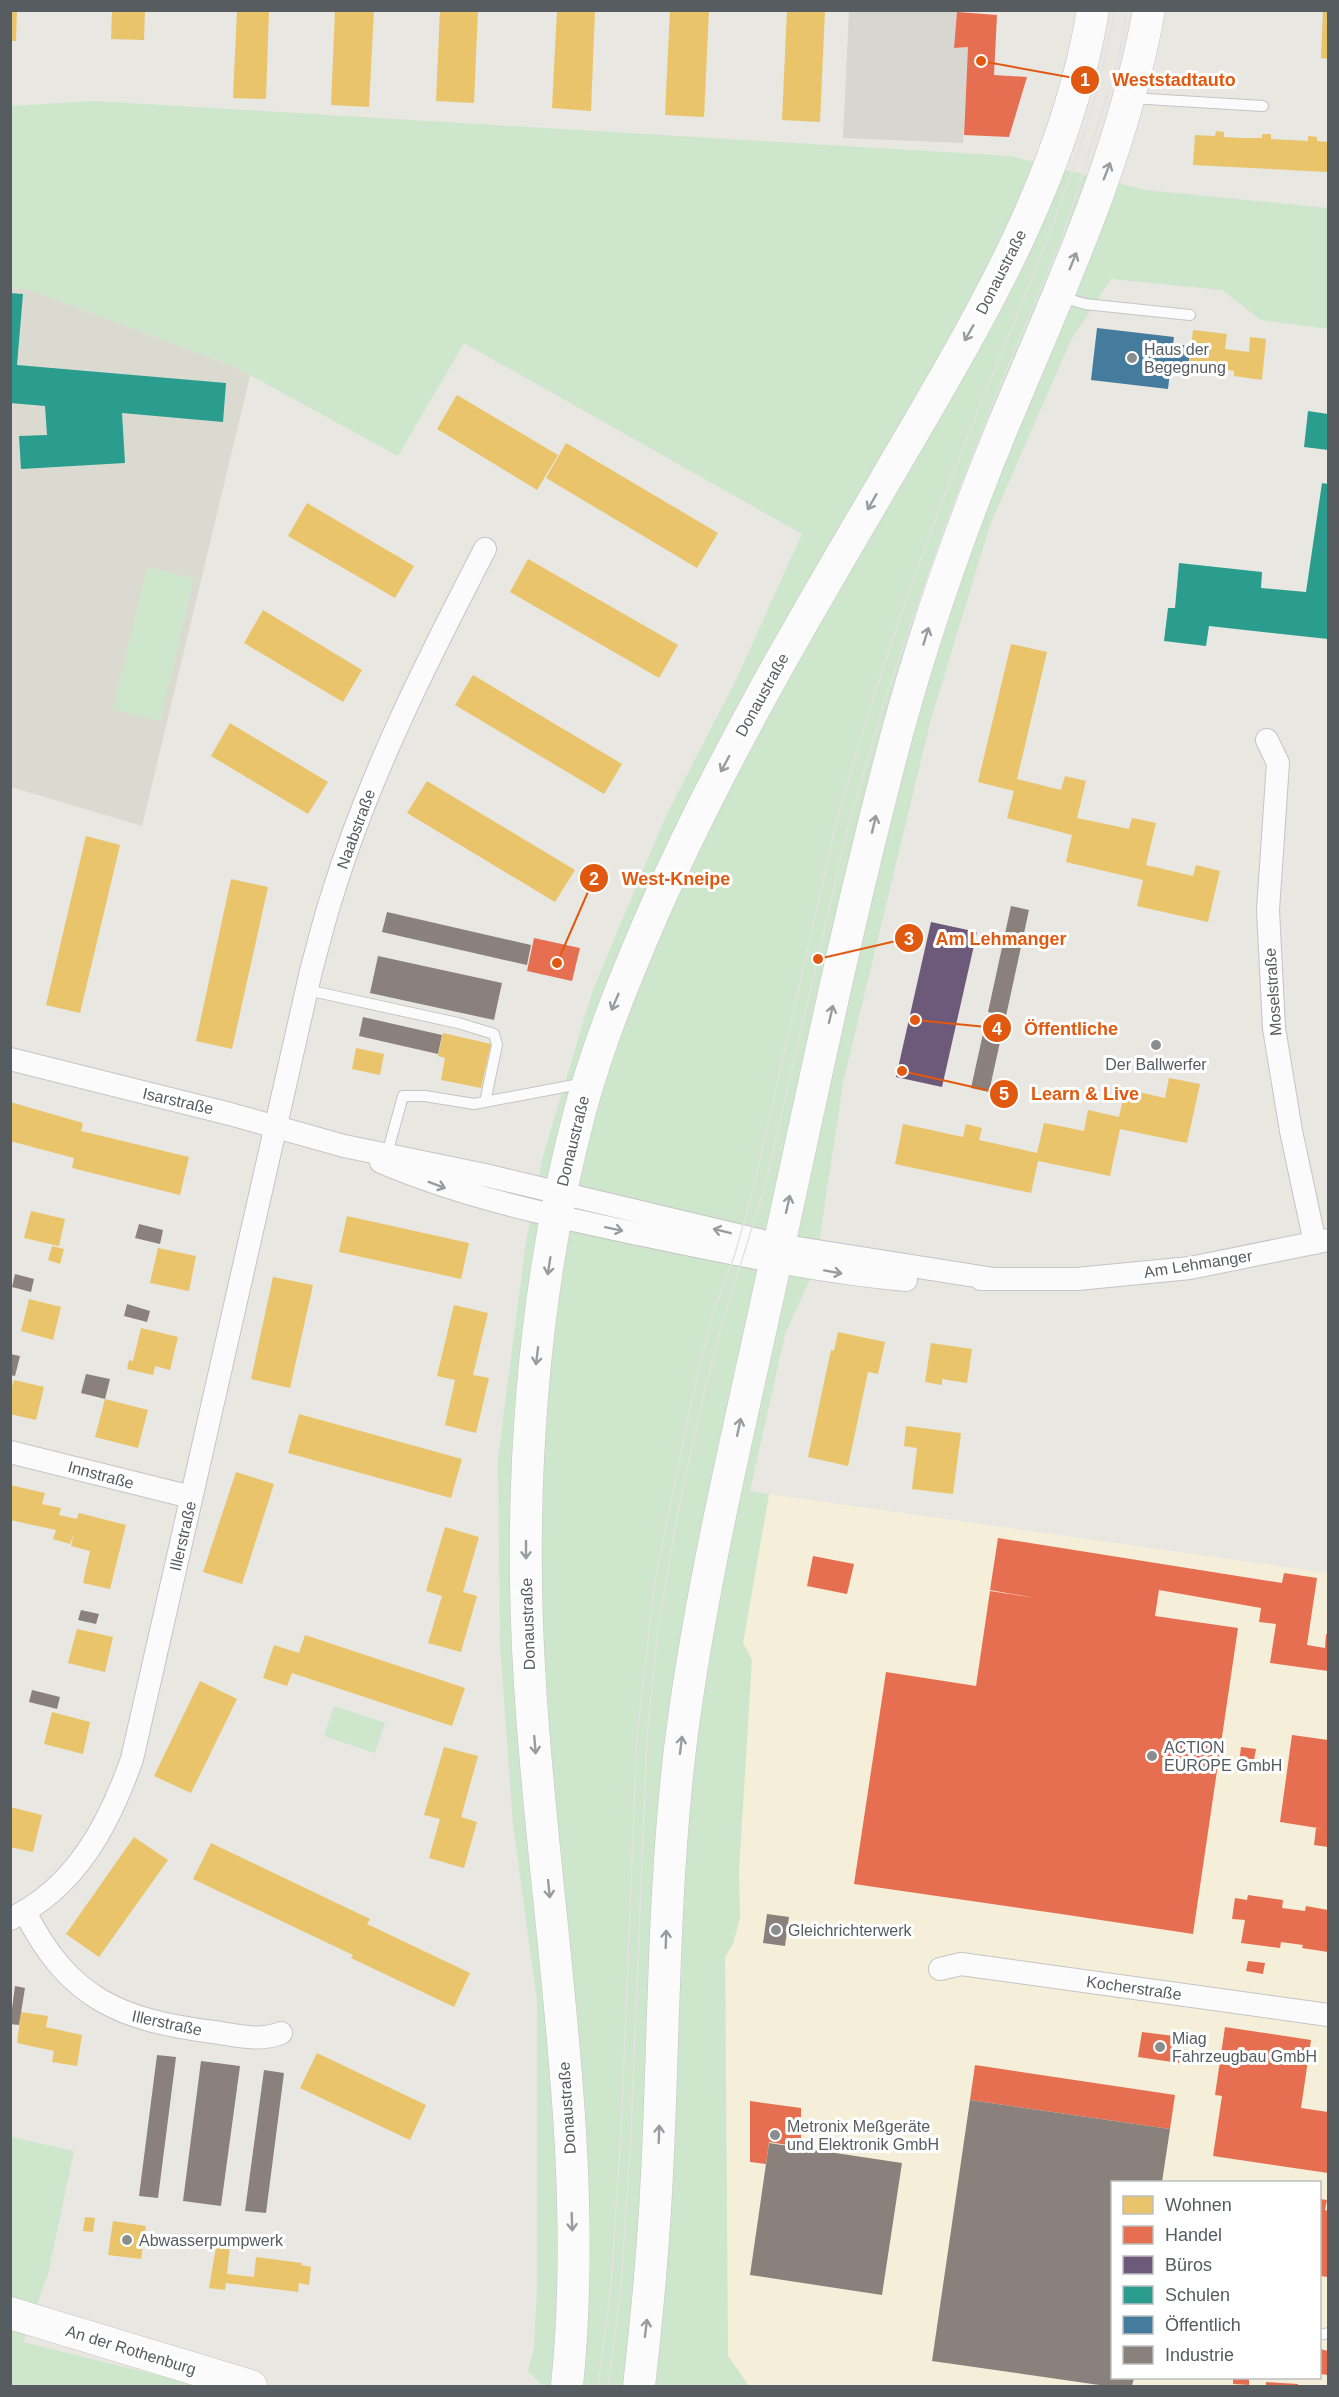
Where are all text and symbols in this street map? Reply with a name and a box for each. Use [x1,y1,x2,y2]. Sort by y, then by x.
callout: Weststadtauto [1070,62,1248,98]
text: 1 [1080,70,1090,90]
text: Weststadtauto [1112,70,1236,90]
one-way arrow [1102,163,1113,181]
street label: Donaustraße [972,227,1030,317]
one-way arrow [1068,253,1079,271]
one-way arrow [963,324,974,342]
place label: Haus der Begegnung [1144,341,1226,376]
marker: Haus der Begegnung [1125,351,1139,365]
one-way arrow [865,493,877,510]
one-way arrow [921,627,932,646]
street label: Donaustraße [732,650,792,740]
one-way arrow [719,755,731,772]
street label: Naabstraße [334,787,378,871]
one-way arrow [869,815,881,834]
callout: West-Kneipe [579,860,742,896]
text: 2 [589,869,599,889]
text: West-Kneipe [622,869,730,889]
callout: Am Lehmanger [894,920,1079,956]
text: 3 [904,929,914,949]
text: Am Lehmanger [935,929,1067,949]
street label: Moselstraße [1261,947,1285,1037]
one-way arrow [609,993,620,1011]
one-way arrow [826,1005,837,1024]
callout: Öffentliche [982,1010,1130,1046]
text: 4 [992,1019,1002,1039]
text: Öffentliche [1024,1019,1118,1039]
marker: Der Ballwerfer [1149,1038,1163,1052]
place label: Der Ballwerfer [1105,1056,1207,1073]
callout: Learn & Live [989,1076,1151,1112]
text: 5 [999,1084,1009,1104]
text: Learn & Live [1031,1084,1139,1104]
street label: Isarstraße [141,1085,215,1117]
street label: Donaustraße [554,1094,592,1188]
one-way arrow [427,1180,446,1191]
one-way arrow [783,1195,794,1215]
one-way arrow [604,1223,623,1235]
one-way arrow [713,1225,732,1237]
street label: Am Lehmanger [1143,1247,1254,1281]
one-way arrow [543,1255,554,1275]
one-way arrow [823,1267,842,1278]
one-way arrow [531,1345,542,1365]
one-way arrow [734,1418,746,1437]
street label: Innstraße [66,1458,136,1492]
street label: Illerstraße [167,1499,199,1573]
one-way arrow [520,1540,532,1560]
street label: Donaustraße [518,1577,538,1671]
one-way arrow [530,1734,541,1754]
one-way arrow [676,1735,687,1755]
place label: ACTION EUROPE GmbH [1164,1739,1282,1774]
marker: ACTION EUROPE GmbH [1145,1749,1159,1763]
one-way arrow [544,1879,555,1899]
place label: Gleichrichterwerk [788,1922,913,1939]
marker: Gleichrichterwerk [769,1923,783,1937]
one-way arrow [660,1930,672,1949]
street label: Kocherstraße [1085,1973,1183,2003]
street label: Illerstraße [130,2007,204,2039]
place label: Miag Fahrzeugbau GmbH [1172,2030,1317,2065]
marker: Miag Fahrzeugbau GmbH [1153,2040,1167,2054]
street label: Donaustraße [555,2061,579,2155]
place label: Metronix Meßgeräte und Elektronik GmbH [787,2118,939,2153]
one-way arrow [654,2124,665,2144]
marker: Metronix Meßgeräte und Elektronik GmbH [768,2128,782,2142]
legend [1111,2181,1321,2379]
text: Wohnen [1165,2195,1232,2215]
one-way arrow [567,2211,578,2231]
text: Handel [1165,2225,1222,2245]
place label: Abwasserpumpwerk [139,2232,284,2249]
marker: Abwasserpumpwerk [120,2233,134,2247]
text: Büros [1165,2255,1212,2275]
text: Schulen [1165,2285,1230,2305]
text: Öffentlich [1165,2315,1241,2335]
one-way arrow [641,2319,652,2339]
street label: An der Rothenburg [64,2322,198,2378]
text: Industrie [1165,2345,1234,2365]

